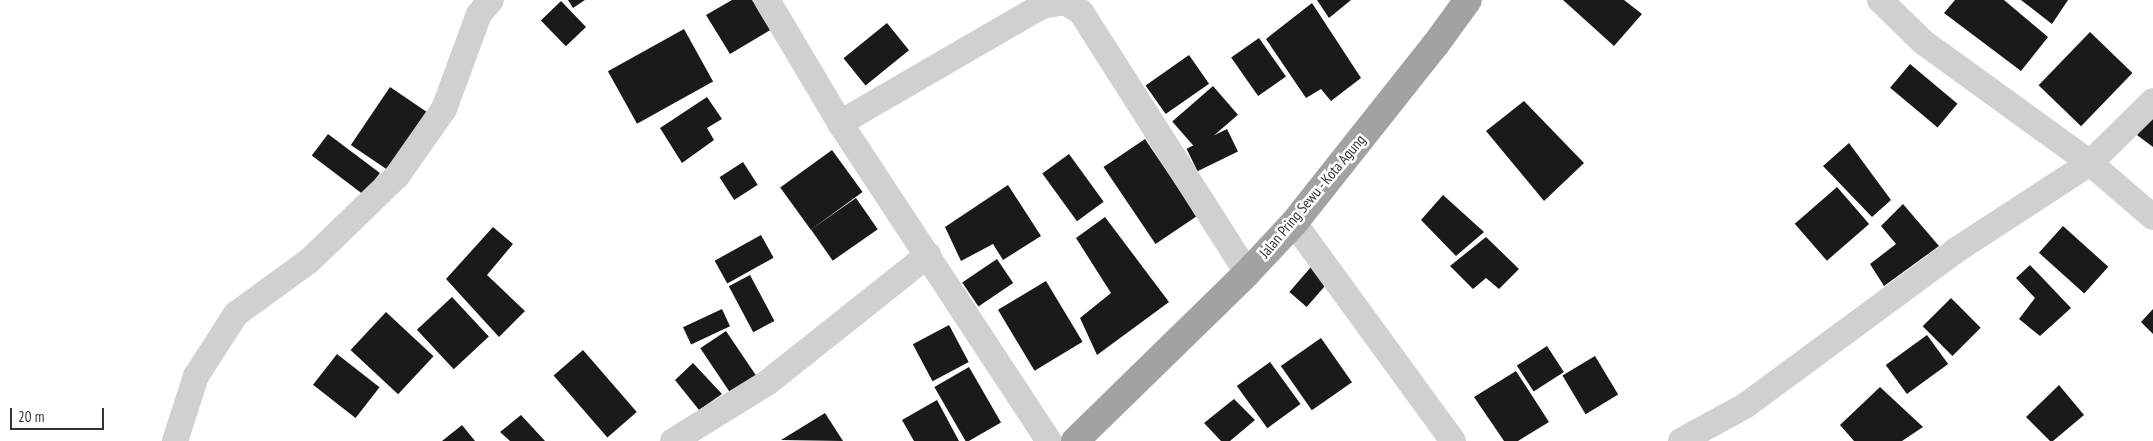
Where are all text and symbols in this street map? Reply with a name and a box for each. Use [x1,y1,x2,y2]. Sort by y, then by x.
street label: Jalan Pring Sewu - Kota Agung [1255,130,1369,262]
scale bar [12,398,106,430]
text: 20 m [18,407,44,426]

